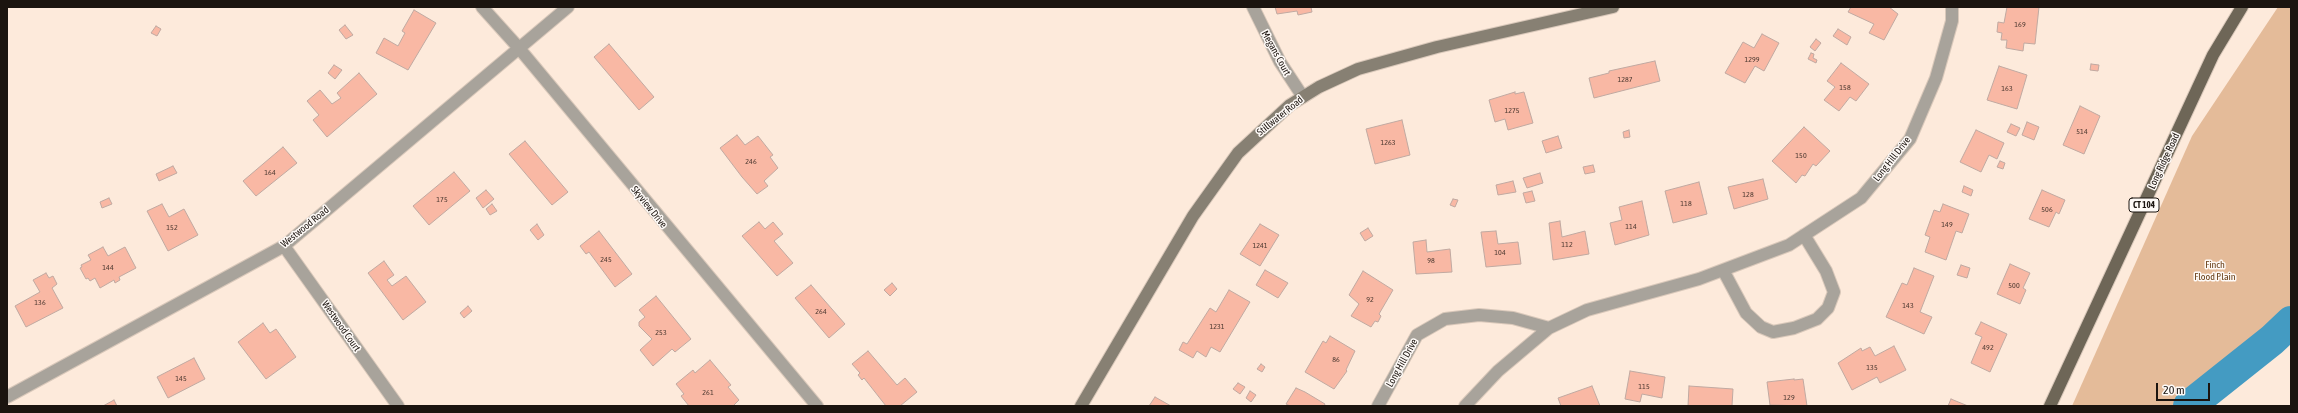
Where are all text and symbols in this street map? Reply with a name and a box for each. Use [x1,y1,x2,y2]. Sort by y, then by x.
house number: 169 [2014,19,2026,29]
street label: Megans Court [1259,28,1293,78]
house number: 1299 [1744,54,1760,64]
house number: 1287 [1617,74,1633,84]
house number: 158 [1839,82,1851,92]
house number: 163 [2001,83,2013,93]
street label: Stillwater Road [1255,94,1305,138]
house number: 1275 [1504,105,1520,115]
house number: 514 [2076,126,2088,136]
street label: Long Ridge Road [2146,131,2182,191]
street label: Long Hill Drive [1871,134,1913,184]
house number: 1263 [1380,137,1396,147]
house number: 150 [1795,150,1807,160]
house number: 246 [745,156,757,166]
house number: 164 [264,167,276,177]
street label: Skyview Drive [629,184,669,230]
house number: 128 [1742,189,1754,199]
house number: 175 [436,194,448,204]
house number: 118 [1680,198,1692,208]
road number: CT 104 [2129,198,2159,212]
street label: Westwood Road [279,204,331,250]
house number: 506 [2041,204,2053,214]
house number: 149 [1941,219,1953,229]
house number: 114 [1625,221,1637,231]
house number: 152 [166,222,178,232]
house number: 112 [1561,239,1573,249]
house number: 1241 [1252,240,1268,250]
house number: 104 [1494,247,1506,257]
house number: 245 [600,254,612,264]
house number: 98 [1427,255,1435,265]
park label: Finch Flood Plain [2194,259,2236,282]
house number: 144 [102,262,114,272]
house number: 500 [2008,280,2020,290]
house number: 92 [1366,294,1374,304]
house number: 136 [34,297,46,307]
street label: Westwood Court [319,298,363,354]
house number: 143 [1902,300,1914,310]
house number: 264 [815,306,827,316]
house number: 1231 [1209,321,1225,331]
house number: 253 [655,327,667,337]
street label: Long Hill Drive [1384,337,1420,389]
house number: 492 [1982,342,1994,352]
house number: 86 [1332,354,1340,364]
house number: 135 [1866,362,1878,372]
house number: 145 [175,373,187,383]
scale bar [2158,375,2212,401]
house number: 115 [1638,381,1650,391]
text: 20 m [2163,383,2185,397]
house number: 261 [702,387,714,397]
house number: 129 [1783,392,1795,402]

